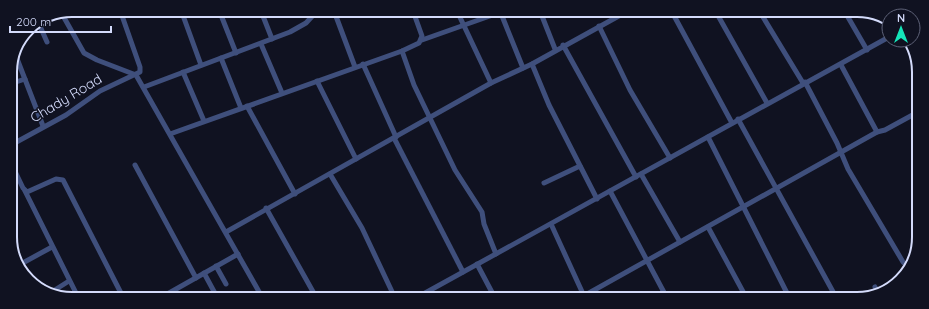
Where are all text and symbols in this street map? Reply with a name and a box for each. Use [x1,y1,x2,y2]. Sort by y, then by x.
scale bar [10,8,111,34]
north arrow [881,8,921,48]
text: N [897,11,905,25]
text: 200 m [16,14,51,29]
street label: Chady Road [27,70,105,126]

